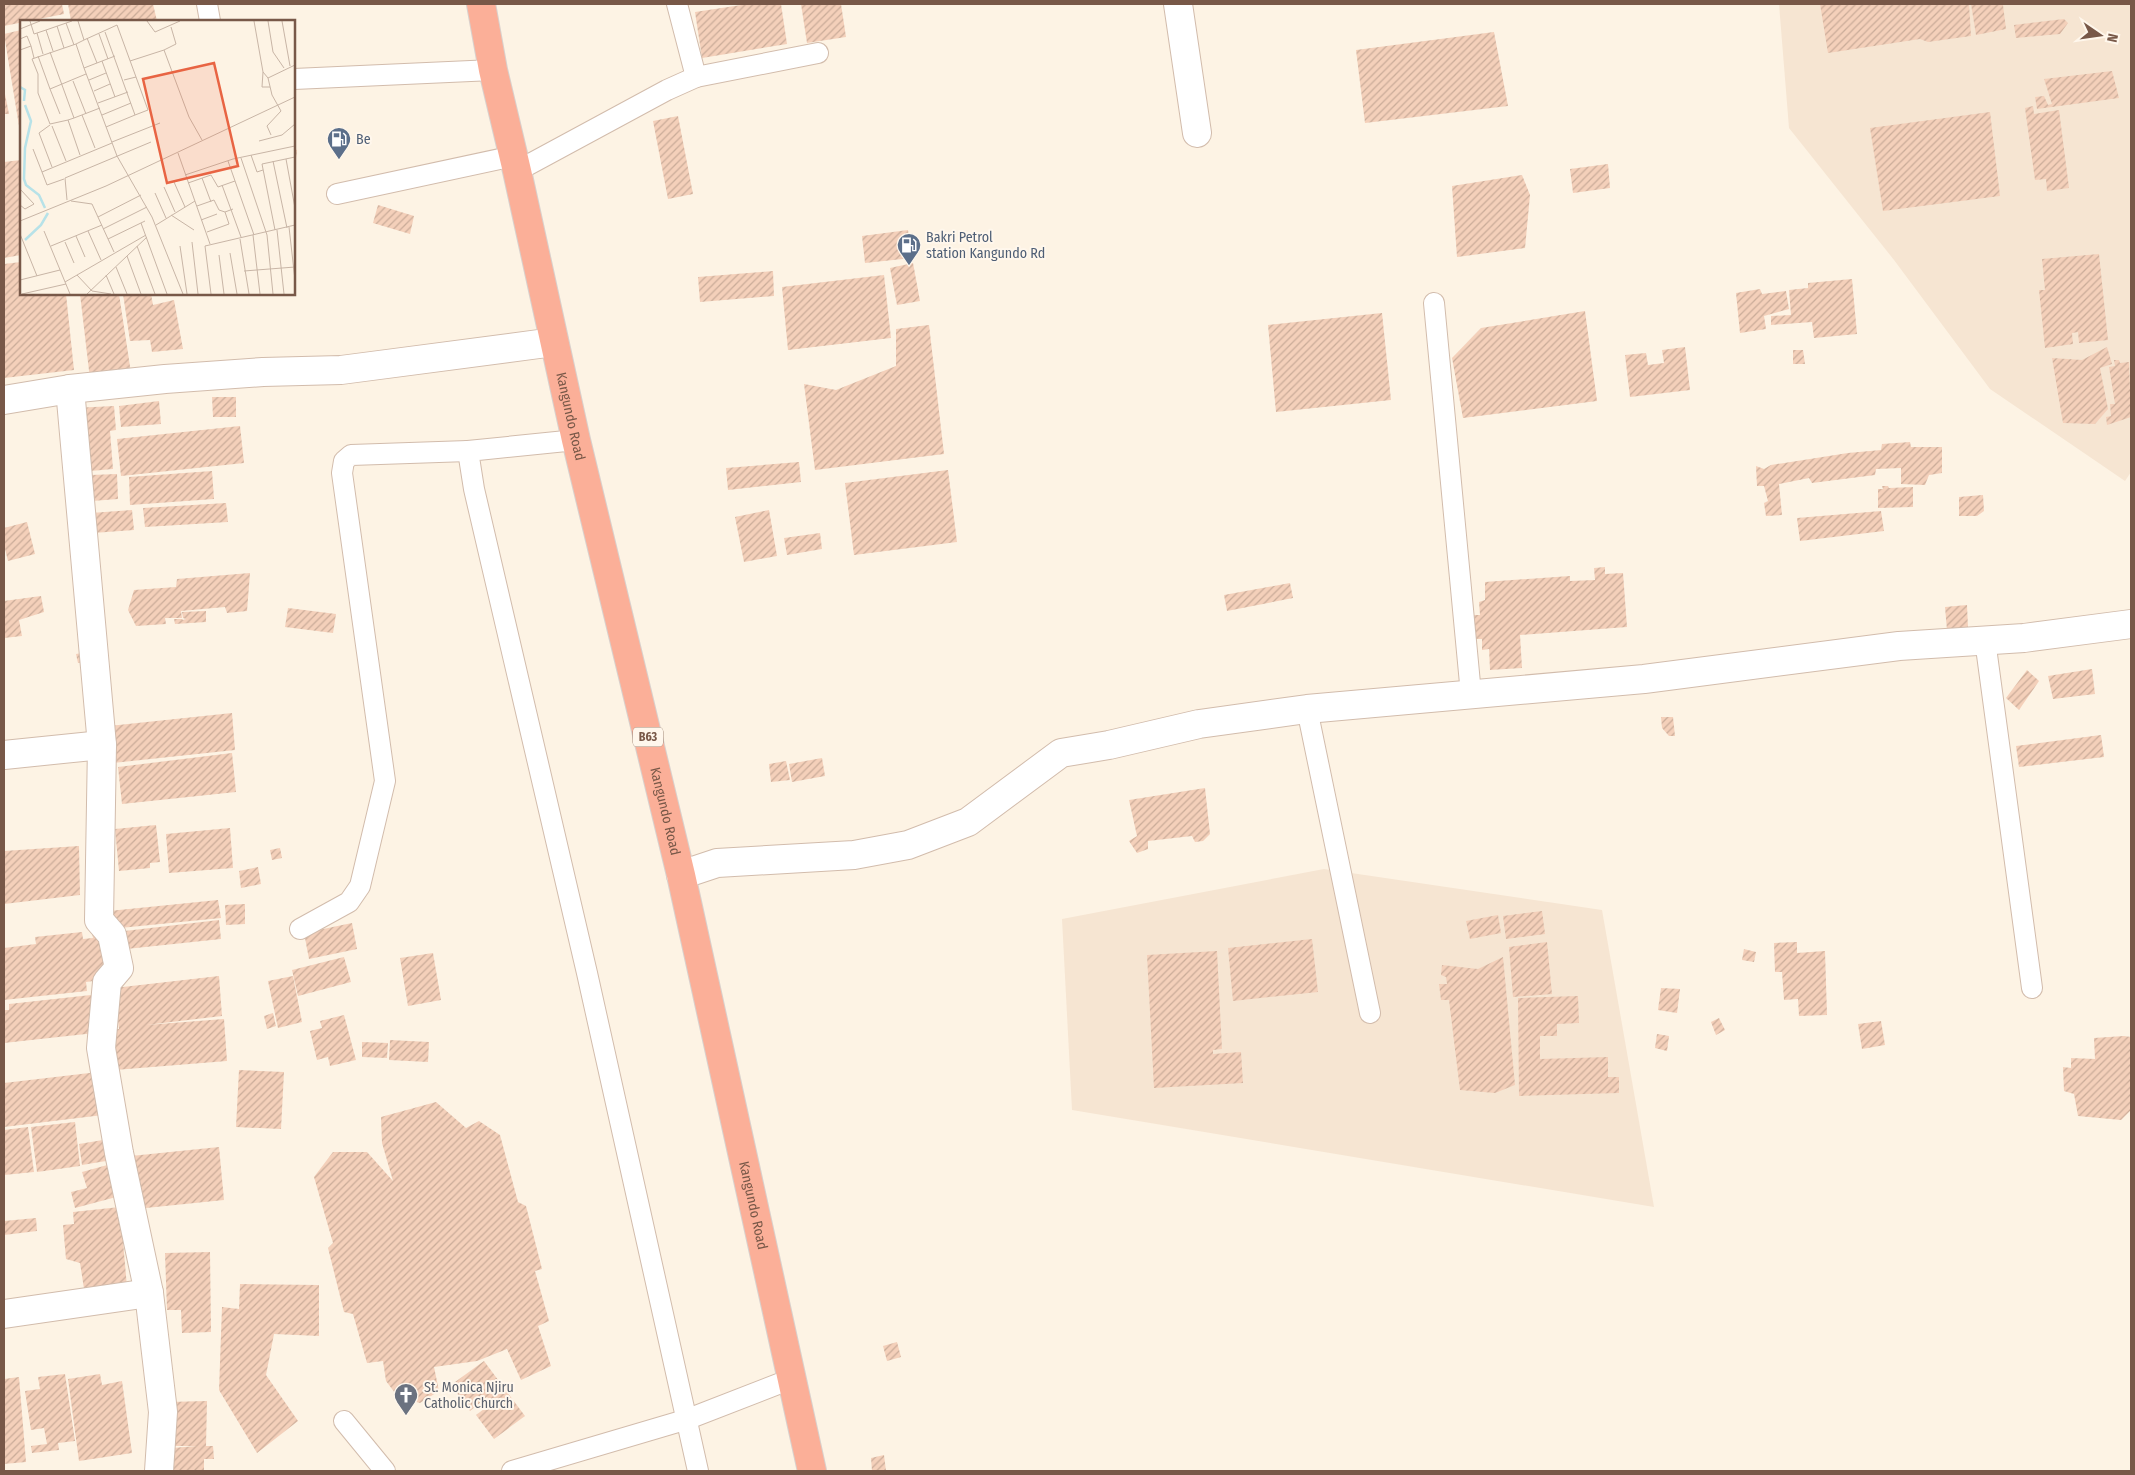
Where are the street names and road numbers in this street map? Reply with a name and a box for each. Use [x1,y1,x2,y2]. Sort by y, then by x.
street label: Kangundo Road [552,371,589,462]
road number: B63 [633,728,663,746]
street label: Kangundo Road [646,765,684,857]
street label: Kangundo Road [735,1160,771,1251]

